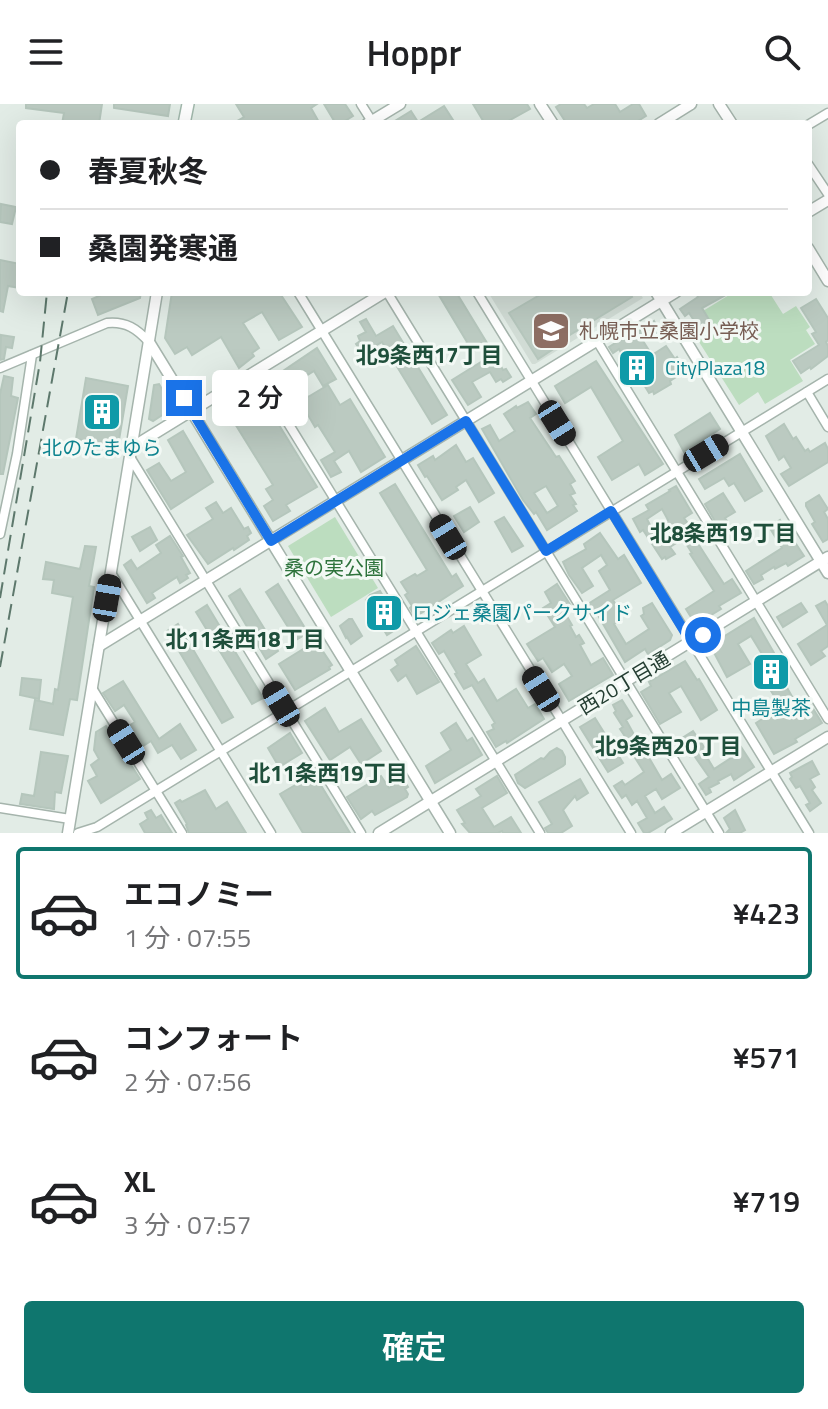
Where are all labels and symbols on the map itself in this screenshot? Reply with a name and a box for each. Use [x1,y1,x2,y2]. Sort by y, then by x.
school or university icon: 札幌市立桑園小学校 [530,310,572,352]
place label: 札幌市立桑園小学校 [579,315,759,346]
district label: 北9条西17丁目 [356,338,502,372]
building icon: CityPlaza18 [616,347,658,389]
place label: CityPlaza18 [665,352,765,383]
callout: 2 分 [212,370,308,426]
route end [166,380,202,416]
building icon: 北のたまゆら [81,391,123,433]
car [534,396,580,450]
car [679,430,733,476]
place label: 北のたまゆら [42,432,162,463]
car [425,510,471,564]
district label: 北8条西19丁目 [650,516,796,550]
park label: 桑の実公園 [284,552,384,583]
car [91,572,123,624]
building icon: ロジェ桑園パークサイド [363,592,405,634]
place label: ロジェ桑園パークサイド [412,597,632,628]
route start [685,617,721,653]
district label: 北11条西18丁目 [165,622,325,656]
street label: 西20丁目通 [572,643,676,722]
building icon: 中島製茶 [750,651,792,693]
car [518,662,564,716]
car [258,677,304,731]
place label: 中島製茶 [731,692,811,723]
car [103,715,149,769]
district label: 北9条西20丁目 [595,729,741,763]
district label: 北11条西19丁目 [248,756,408,790]

